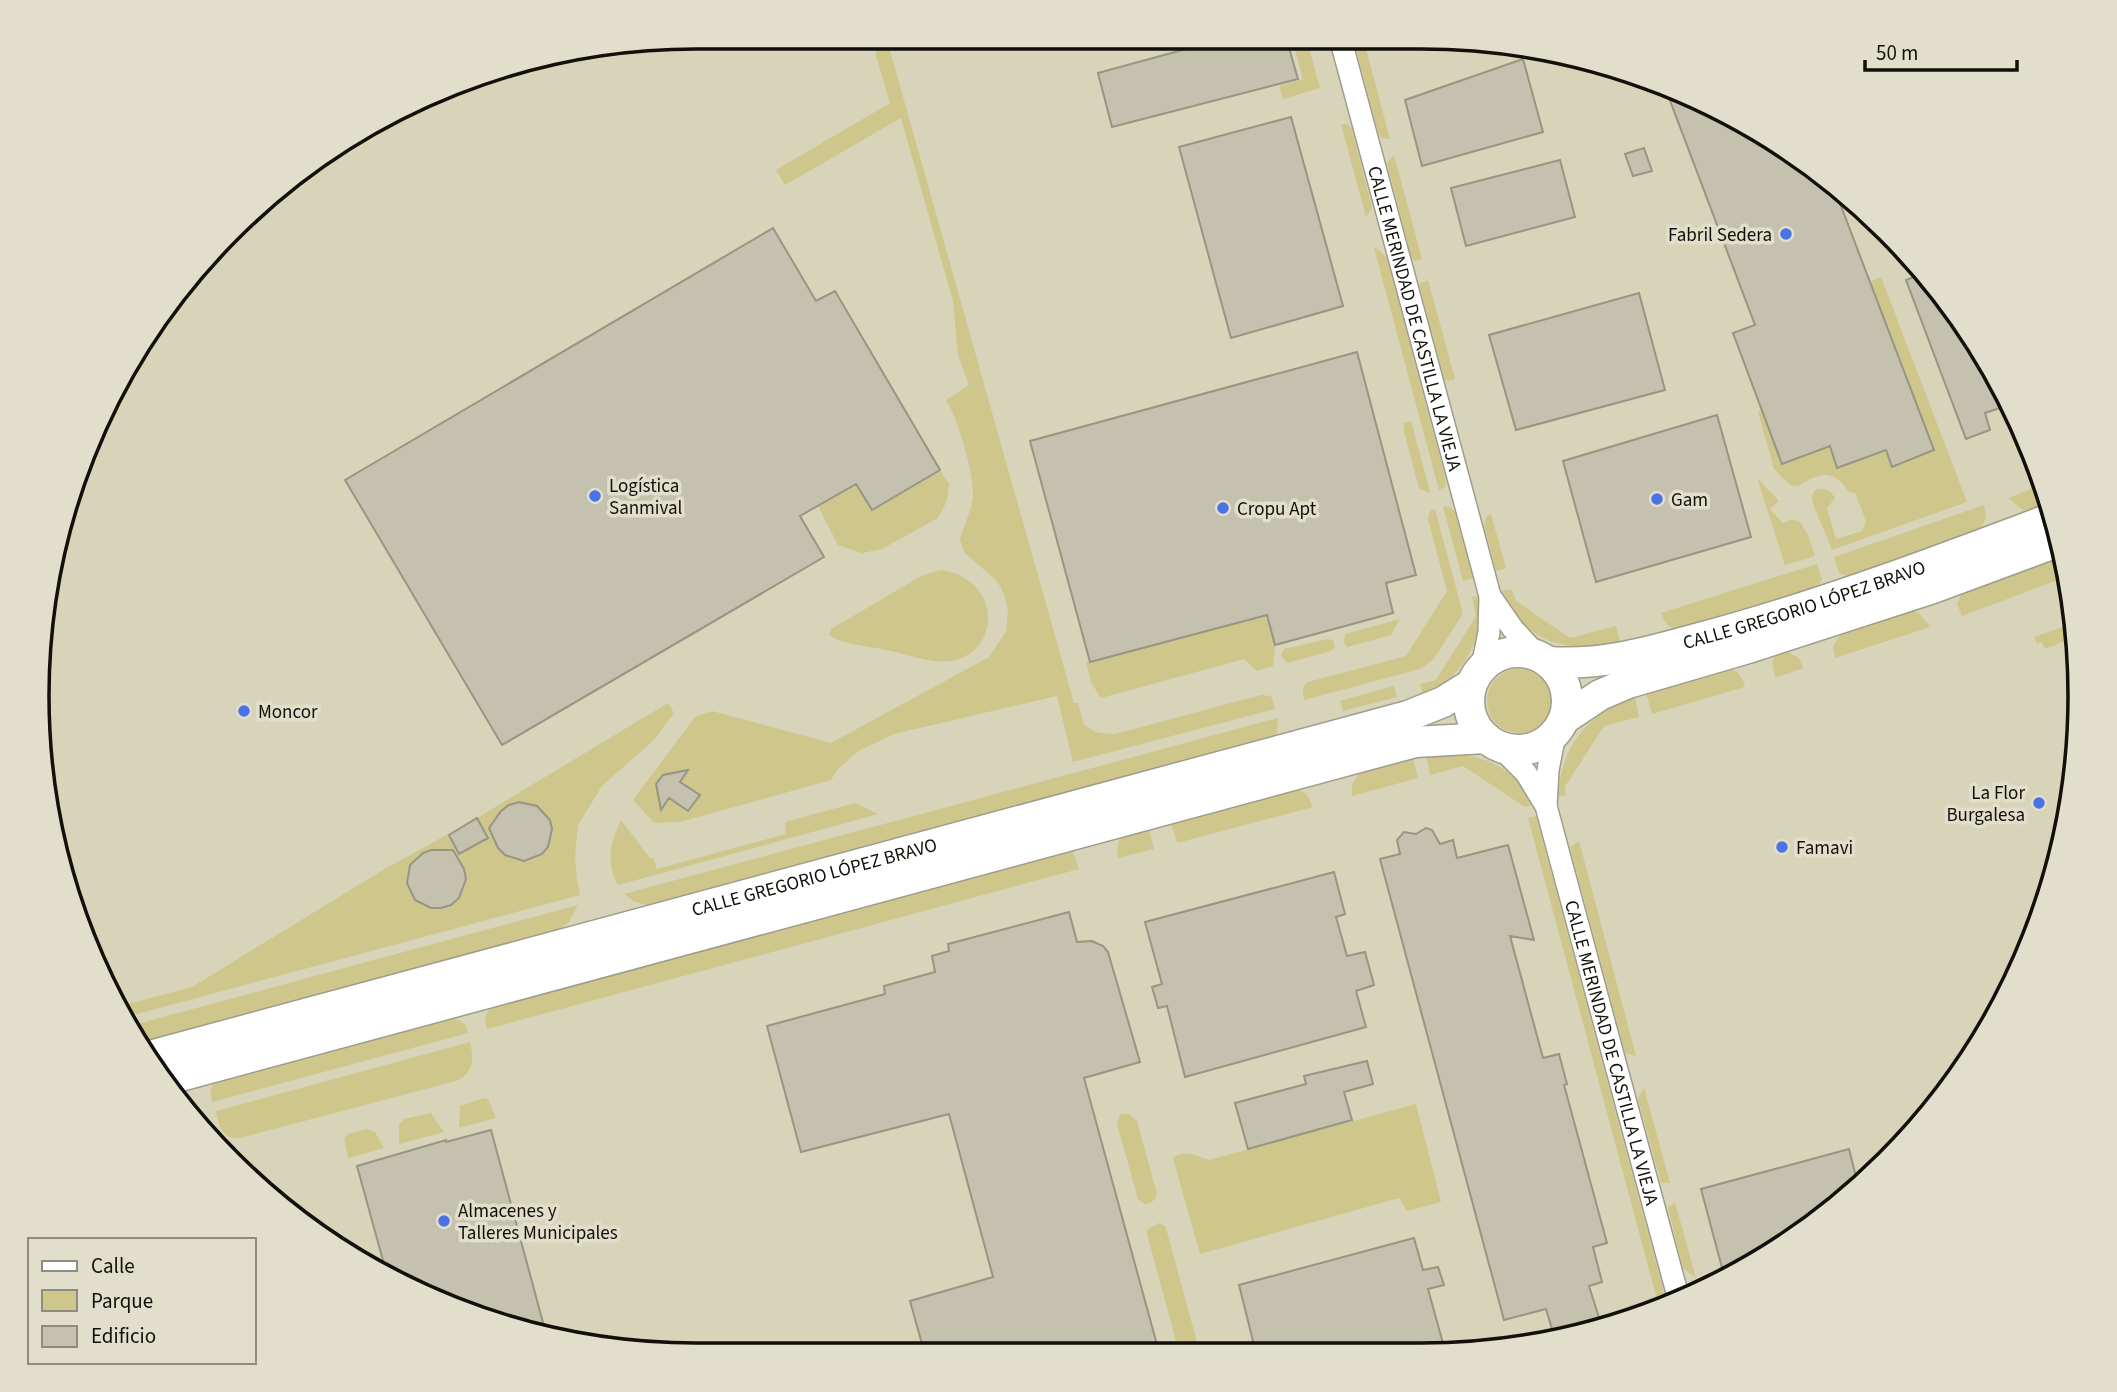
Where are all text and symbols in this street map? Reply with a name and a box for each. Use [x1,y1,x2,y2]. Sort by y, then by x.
scale bar [1865,28,2017,72]
text: 50 m [1876,38,1918,68]
street label: CALLE MERINDAD DE CASTILLA LA VIEJA [1360,163,1468,475]
place label: Fabril Sedera [1668,222,1772,249]
marker: Fabril Sedera [1778,226,1794,242]
place label: Logística Sanmival [609,473,683,522]
place label: Gam [1671,487,1708,514]
marker: Logística Sanmival [587,488,603,504]
marker: Gam [1649,491,1665,507]
place label: Cropu Apt [1237,496,1317,523]
marker: Cropu Apt [1215,500,1231,516]
street label: CALLE GREGORIO LÓPEZ BRAVO [1680,554,1930,657]
place label: Moncor [258,699,318,726]
marker: Moncor [236,703,252,719]
place label: La Flor Burgalesa [1946,780,2025,829]
marker: La Flor Burgalesa [2031,795,2047,811]
street label: CALLE GREGORIO LÓPEZ BRAVO [689,832,940,924]
place label: Famavi [1796,835,1853,862]
marker: Famavi [1774,839,1790,855]
street label: CALLE MERINDAD DE CASTILLA LA VIEJA [1557,897,1665,1209]
place label: Almacenes y Talleres Municipales [458,1198,618,1247]
marker: Almacenes y Talleres Municipales [436,1213,452,1229]
legend [28,1238,256,1364]
text: Calle [91,1251,135,1281]
text: Parque [91,1286,153,1316]
text: Edificio [91,1321,156,1351]

